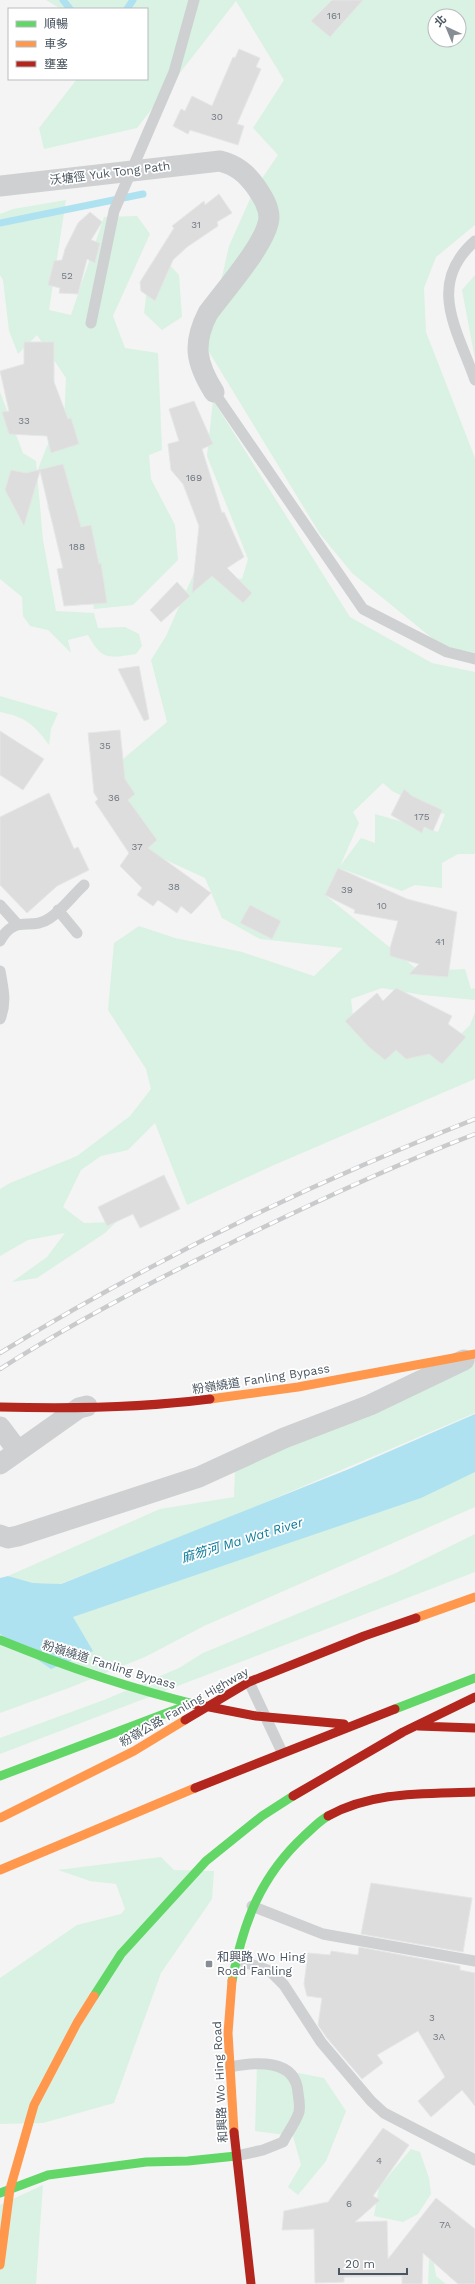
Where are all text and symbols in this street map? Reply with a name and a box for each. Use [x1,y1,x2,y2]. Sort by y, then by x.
legend [8,8,148,80]
north arrow [427,8,467,48]
house number: 161 [327,10,341,21]
text: 北 [432,13,449,30]
text: 順暢 [44,17,68,31]
text: 車多 [44,37,68,51]
text: 壅塞 [44,57,68,71]
house number: 30 [211,111,223,122]
street label: 沃塘徑 Yuk Tong Path [49,159,171,187]
house number: 31 [191,219,201,230]
house number: 52 [61,270,73,281]
house number: 33 [18,415,30,426]
house number: 169 [186,472,202,483]
house number: 188 [69,541,85,552]
house number: 35 [99,740,111,751]
house number: 36 [108,792,120,803]
house number: 175 [414,811,430,822]
house number: 37 [131,841,143,852]
house number: 38 [168,881,180,892]
house number: 39 [341,884,353,895]
house number: 10 [377,900,387,911]
house number: 41 [435,936,445,947]
street label: 粉嶺繞道 Fanling Bypass [191,1361,331,1397]
water label: 麻笏河 Ma Wat River [179,1514,306,1566]
street label: 粉嶺繞道 Fanling Bypass [41,1638,177,1692]
street label: 粉嶺公路 Fanling Highway [117,1664,251,1750]
place label: 和興路 Wo Hing Road Fanling [217,1950,306,1978]
marker: 和興路 Wo Hing Road Fanling [204,1959,214,1969]
house number: 3 [429,2012,435,2023]
street label: 和興路 Wo Hing Road [210,2021,230,2143]
house number: 3A [433,2031,446,2042]
house number: 4 [376,2155,382,2166]
house number: 6 [346,2198,352,2209]
house number: 7A [439,2219,451,2230]
scale bar [339,2250,407,2276]
text: 20 m [345,2257,375,2271]

